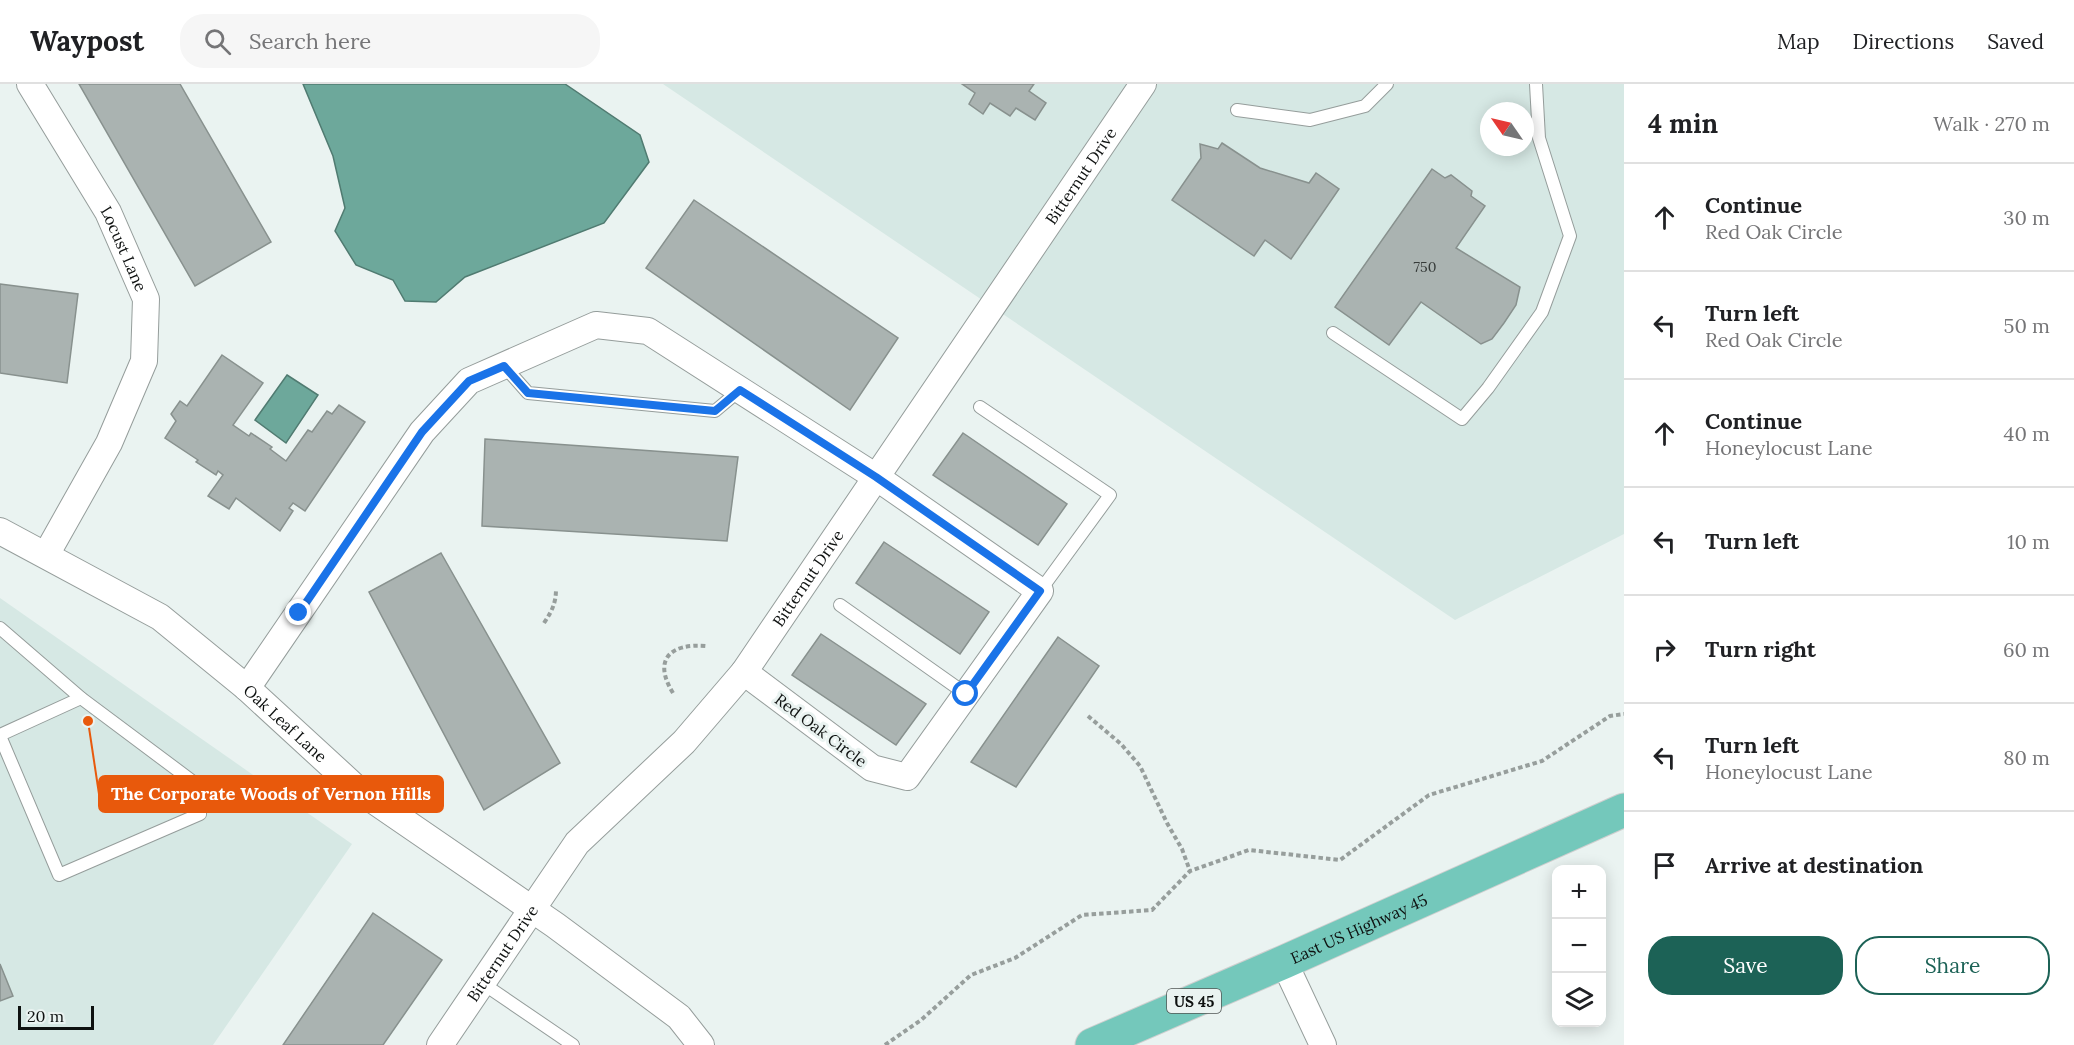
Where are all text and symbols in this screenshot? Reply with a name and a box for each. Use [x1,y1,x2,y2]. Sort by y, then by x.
search box [180,14,600,68]
text: Waypost [30,23,144,59]
icon: search [201,25,234,58]
text: Search here [249,27,371,55]
text: Map [1777,28,1820,55]
text: Directions [1853,28,1954,55]
text: Saved [1987,28,2044,55]
north arrow [1480,102,1534,156]
text: 4 min [1648,107,1718,140]
text: Walk · 270 m [1933,111,2050,136]
street label: Bitternut Drive [1041,123,1121,228]
text: Continue [1705,191,1802,219]
icon: ahead [1648,201,1681,234]
street label: Locust Lane [97,202,152,295]
text: 30 m [2003,205,2050,230]
text: Red Oak Circle [1705,219,1843,244]
house number: 750 [1414,258,1436,276]
text: Turn left [1705,299,1799,327]
icon: left [1648,309,1681,342]
text: 50 m [2004,313,2050,338]
text: Red Oak Circle [1705,327,1843,352]
text: Continue [1705,407,1802,435]
icon: ahead [1648,417,1681,450]
text: 40 m [2004,421,2050,446]
text: Honeylocust Lane [1705,435,1872,460]
icon: left [1648,525,1681,558]
street label: Bitternut Drive [768,526,848,630]
text: Turn left [1705,527,1799,555]
text: 10 m [2007,529,2050,554]
route end [285,599,311,625]
icon: right [1648,633,1681,666]
text: Turn right [1705,635,1816,663]
text: 60 m [2003,637,2050,662]
street label: Oak Leaf Lane [240,680,331,767]
route start [952,680,978,706]
street label: Red Oak Circle [771,689,871,771]
text: Turn left [1705,731,1799,759]
icon: left [1648,741,1681,774]
text: 80 m [2003,745,2050,770]
text: Honeylocust Lane [1705,759,1872,784]
callout: The Corporate Woods of Vernon Hills [99,776,443,812]
text: The Corporate Woods of Vernon Hills [111,782,431,805]
icon: arrive [1648,849,1681,882]
text: Arrive at destination [1705,851,1923,879]
map controls [1552,865,1606,1027]
button: + [1552,865,1606,919]
street label: East US Highway 45 [1287,889,1430,968]
street label: Bitternut Drive [462,901,542,1005]
button: − [1552,919,1606,973]
button: Save [1648,936,1843,995]
button: Share [1855,936,2050,995]
button: layers [1552,973,1606,1027]
road number: US 45 [1167,989,1221,1013]
scale bar [18,1003,94,1030]
text: 20 m [27,1006,64,1026]

